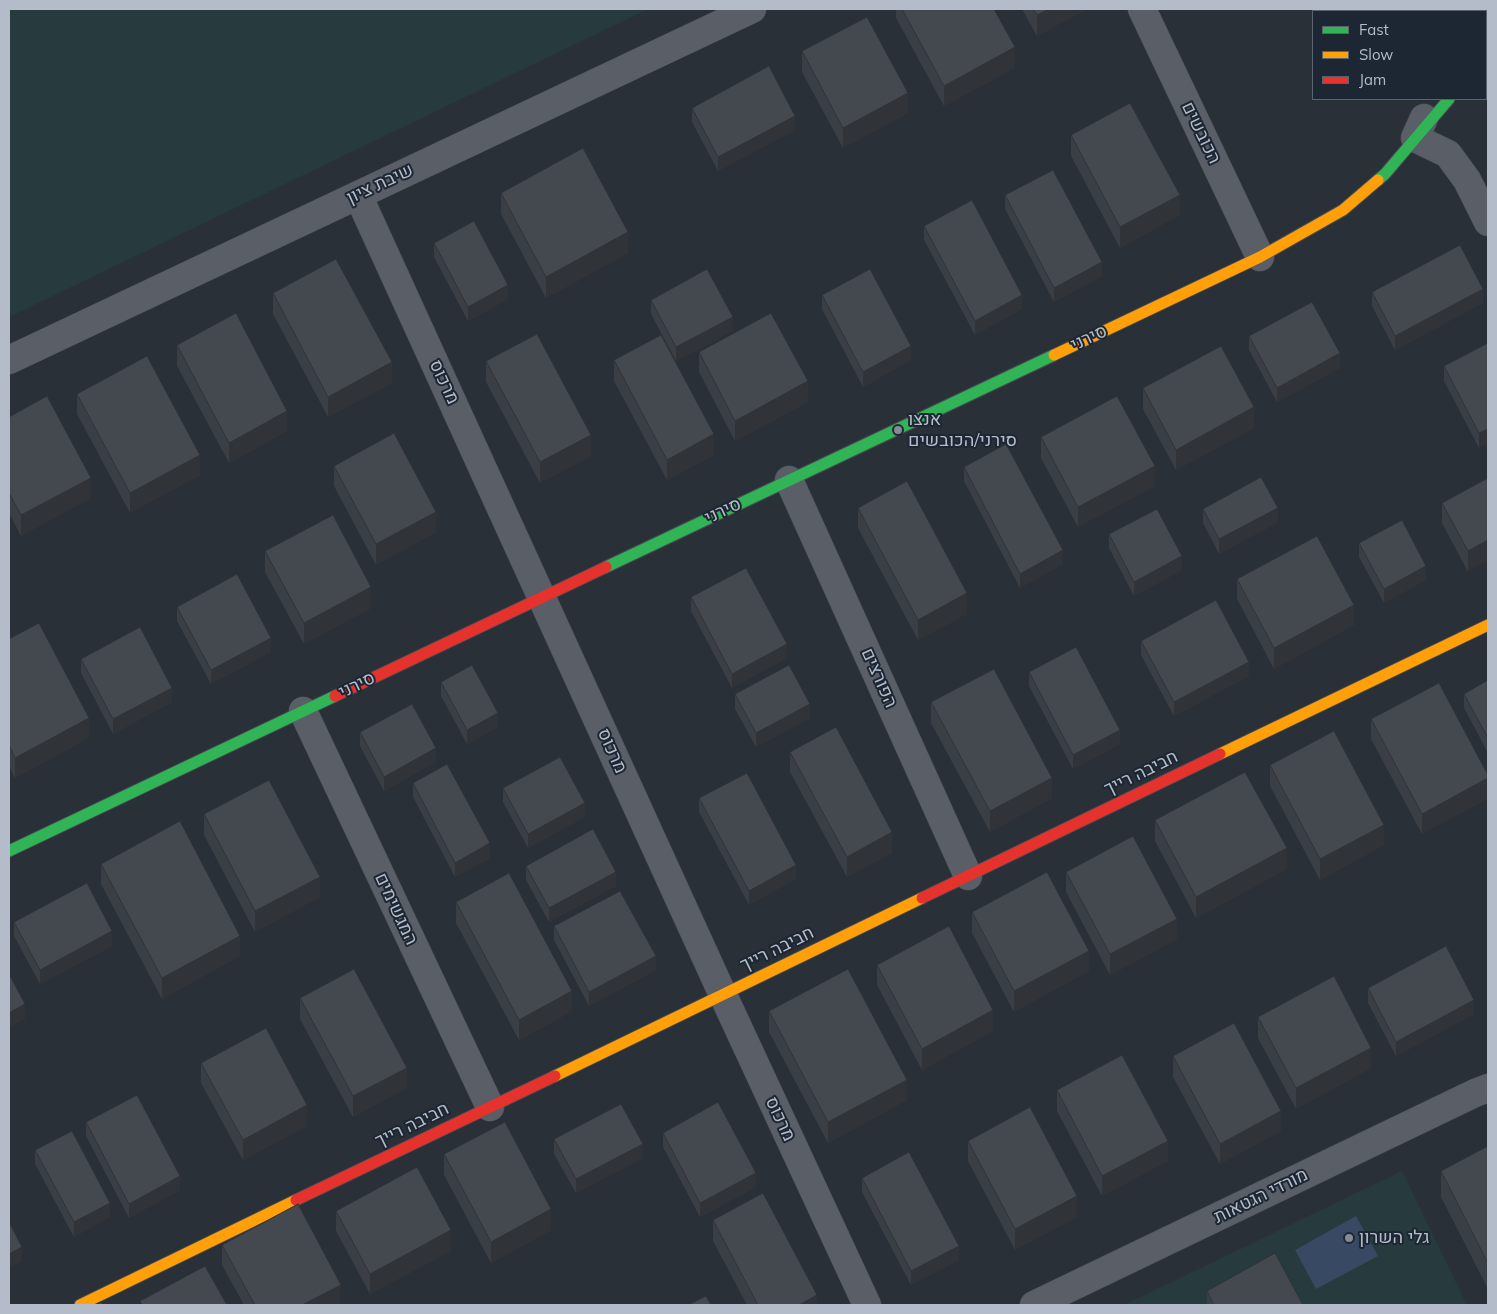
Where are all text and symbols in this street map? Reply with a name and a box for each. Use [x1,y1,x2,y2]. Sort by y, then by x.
legend [1312,10,1487,100]
text: Fast [1359,20,1389,39]
text: Slow [1359,45,1393,64]
text: Jam [1359,70,1386,89]
street label: הכובשים [1177,99,1225,167]
street label: שיבת ציון [343,159,417,209]
street label: סירני [1067,320,1111,356]
street label: מרכוס [424,356,464,408]
place label: אנצו סירני/הכובשים [908,409,1017,452]
marker: אנצו סירני/הכובשים [892,424,904,436]
street label: סירני [701,493,745,529]
street label: הפורצים [856,645,902,711]
street label: סירני [335,667,379,703]
street label: מרכוס [593,725,631,777]
street label: חביבה רייך [1101,746,1181,800]
street label: המגשימים [370,870,422,948]
street label: חביבה רייך [737,922,817,976]
street label: מרכוס [760,1093,800,1145]
street label: חביבה רייך [372,1098,452,1152]
street label: מורדי הגטאות [1211,1164,1311,1228]
place label: גלי השרון [1359,1227,1430,1249]
marker: גלי השרון [1343,1232,1355,1244]

